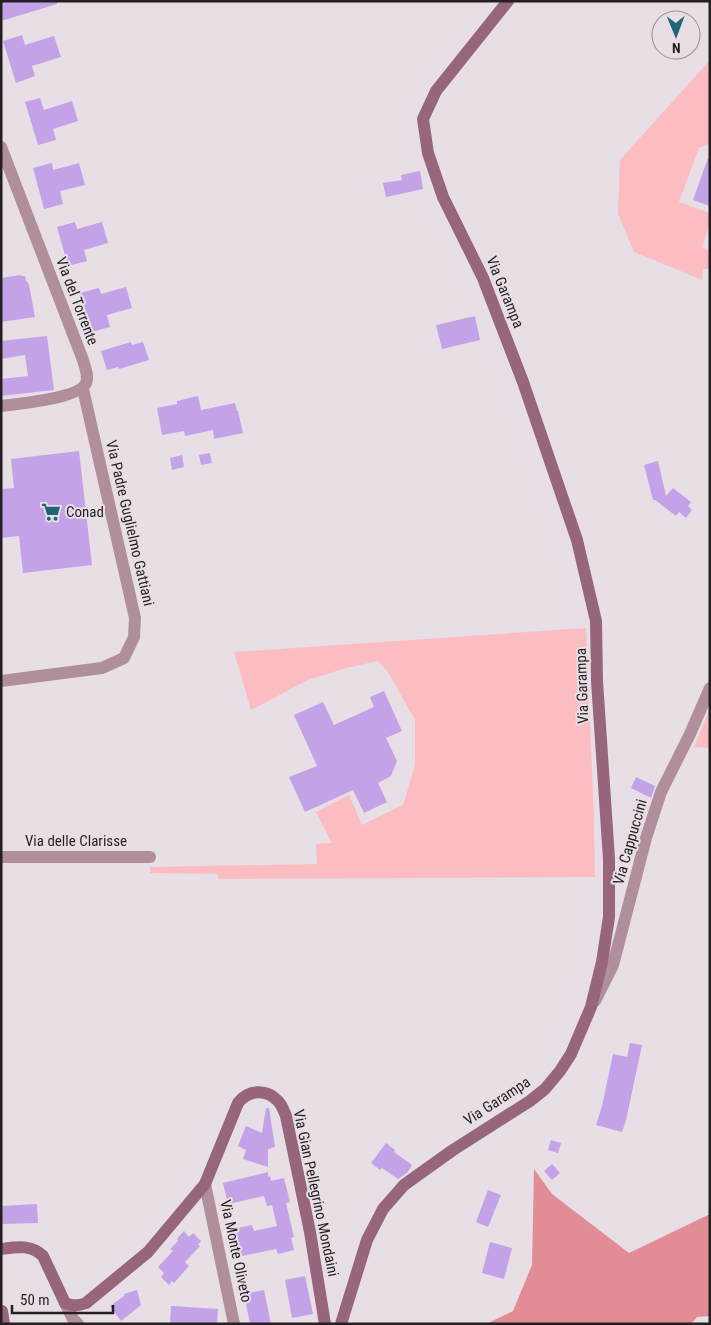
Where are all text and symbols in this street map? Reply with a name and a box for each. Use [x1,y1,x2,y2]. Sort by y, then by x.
north arrow [651,10,701,60]
text: N [672,40,681,56]
street label: Via Garampa [482,253,528,331]
street label: Via del Torrente [52,254,102,348]
street label: Via Padre Guglielmo Gattiani [102,438,158,608]
supermarket icon: Conad [40,501,62,523]
place label: Conad [66,503,104,521]
street label: Via Garampa [572,648,592,724]
street label: Via Cappuccini [609,797,651,887]
street label: Via delle Clarisse [25,832,127,850]
street label: Via Garampa [460,1073,534,1129]
street label: Via Gian Pellegrino Mondaini [289,1108,343,1278]
street label: Via Monte Oliveto [216,1198,256,1304]
scale bar [12,1282,114,1314]
text: 50 m [20,1291,50,1309]

